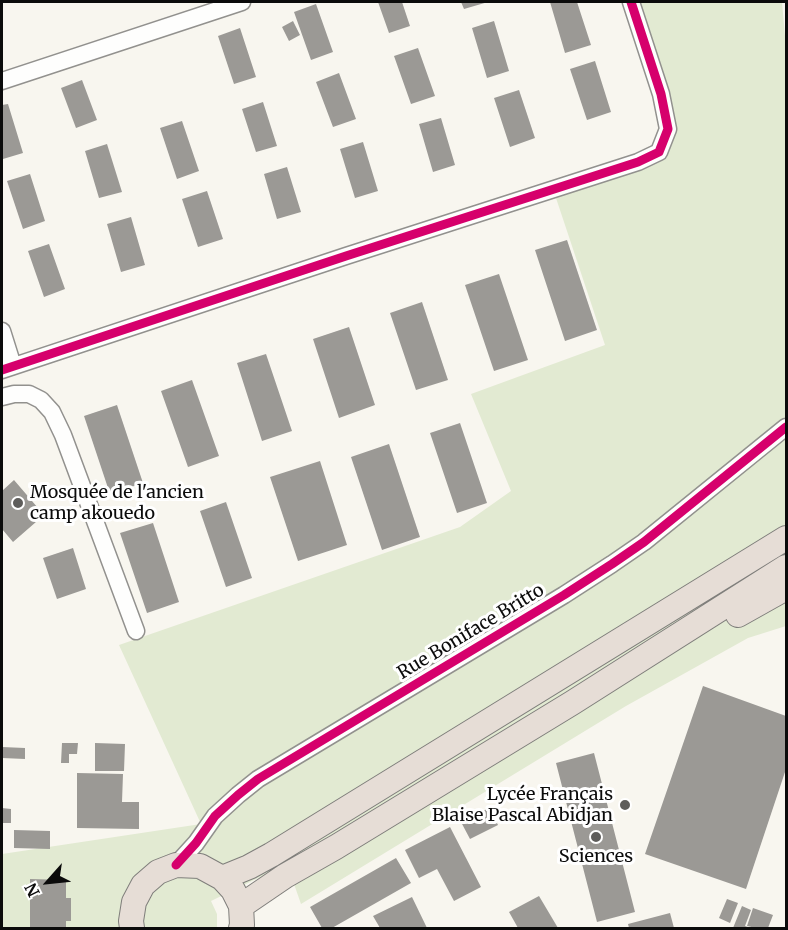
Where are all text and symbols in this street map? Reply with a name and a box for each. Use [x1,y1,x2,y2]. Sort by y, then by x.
place label: Mosquée de l'ancien camp akouedo [30,482,204,524]
marker: Mosquée de l'ancien camp akouedo [11,496,25,510]
street label: Rue Boniface Britto [394,580,548,684]
place label: Lycée Français Blaise Pascal Abidjan [432,784,613,826]
marker: Lycée Français Blaise Pascal Abidjan [618,798,632,812]
marker: Sciences [589,830,603,844]
place label: Sciences [559,846,633,868]
north arrow [18,852,78,912]
text: N [20,880,44,900]

